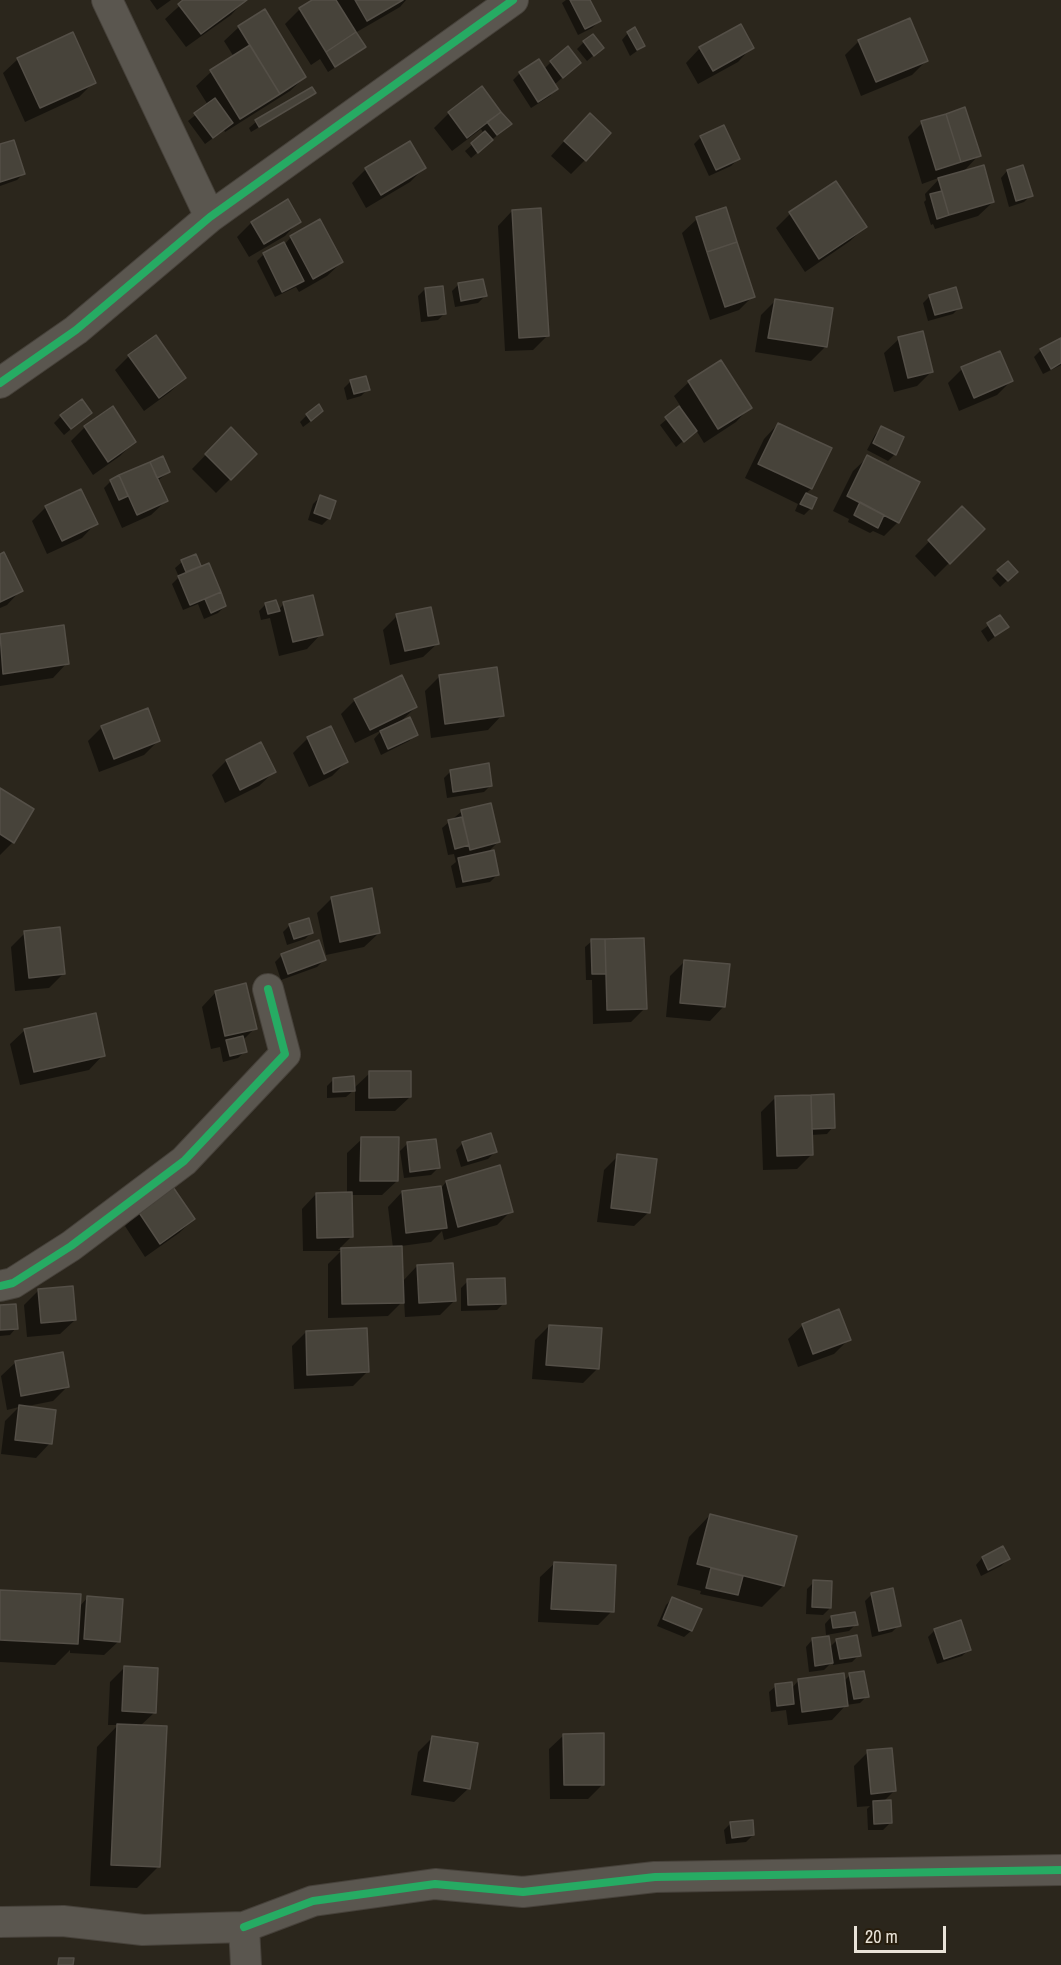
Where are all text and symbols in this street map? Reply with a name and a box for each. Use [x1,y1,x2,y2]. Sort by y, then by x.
scale bar [857,1914,948,1952]
text: 20 m [865,1924,898,1949]

